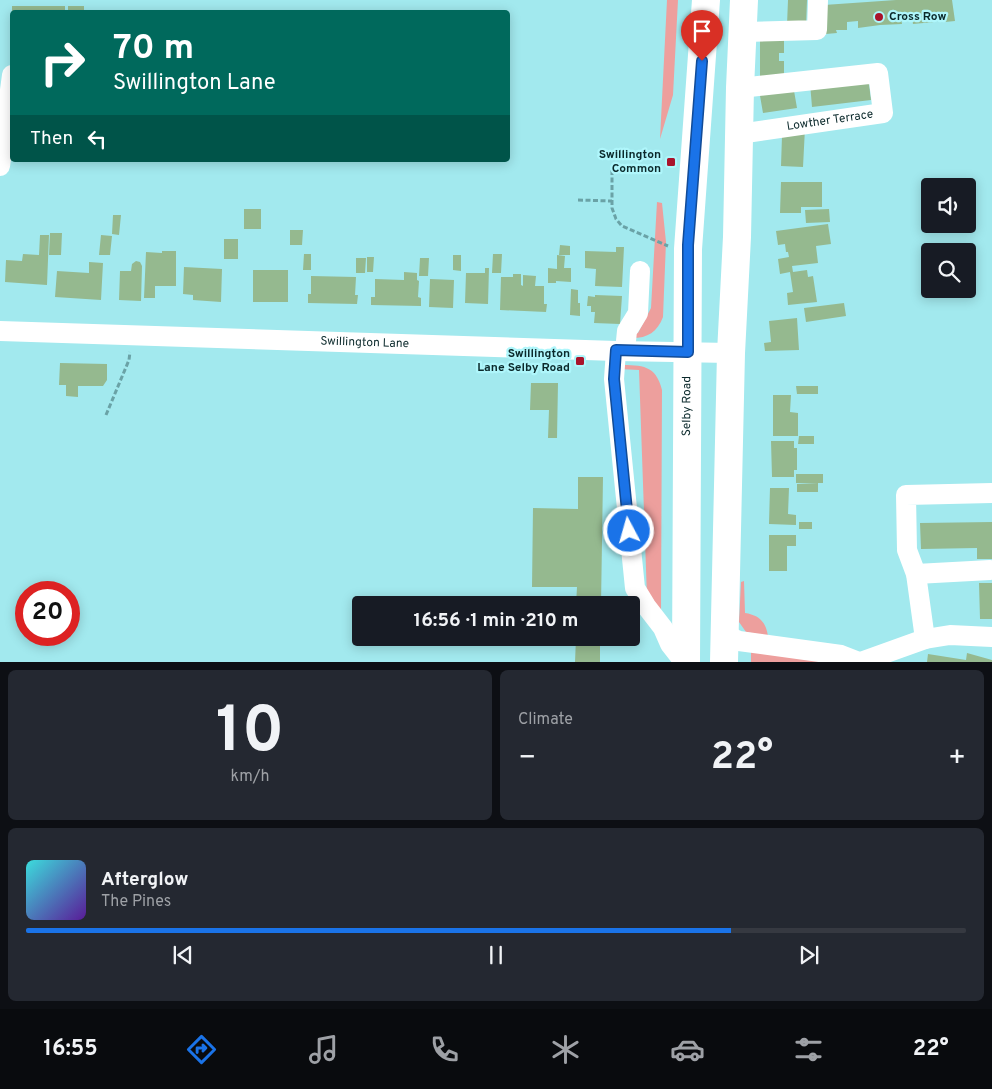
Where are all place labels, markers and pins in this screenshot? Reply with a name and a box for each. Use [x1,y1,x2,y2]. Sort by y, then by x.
place label: Cross Row [889,9,946,25]
pin [681,10,723,61]
marker: Cross Row [873,11,885,23]
place label: Swillington Common [599,147,661,177]
marker: Swillington Common [665,156,677,168]
place label: Swillington Lane Selby Road [477,346,570,376]
marker: Swillington Lane Selby Road [574,355,586,367]

